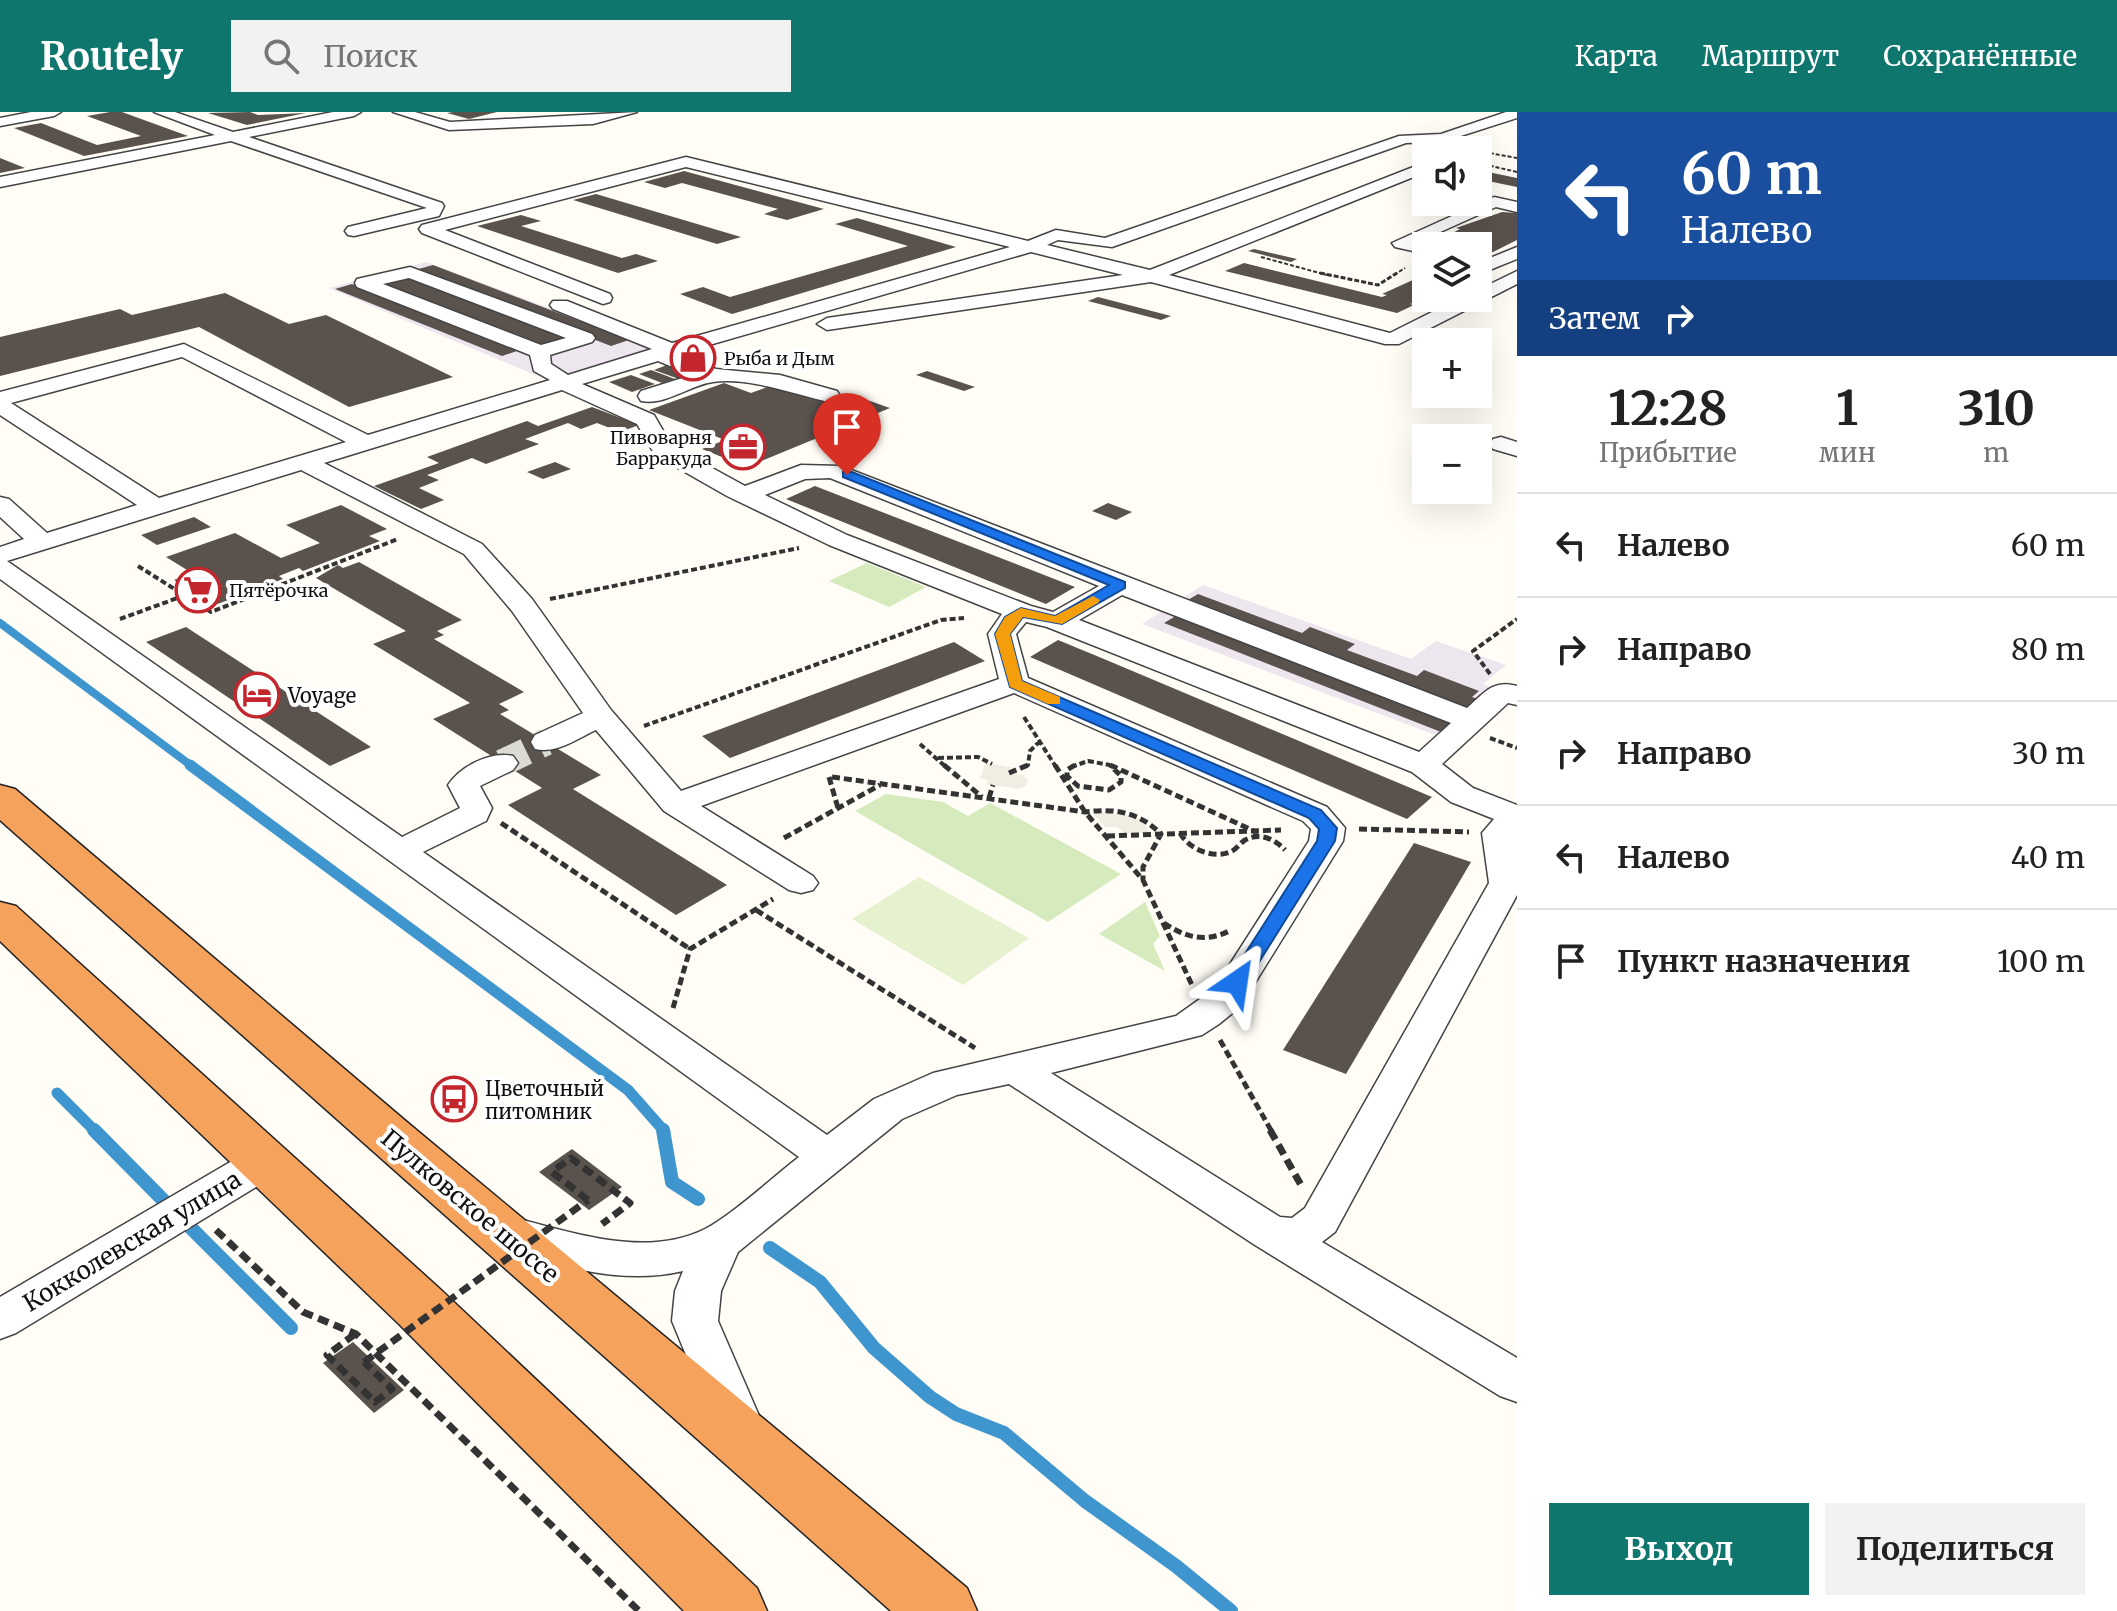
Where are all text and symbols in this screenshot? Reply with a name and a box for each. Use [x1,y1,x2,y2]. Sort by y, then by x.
search box [231,20,791,92]
text: Routely [40,33,183,80]
icon: search [259,34,303,78]
text: Поиск [323,37,418,75]
text: Карта [1574,38,1658,74]
text: Маршрут [1702,38,1839,74]
text: Сохранённые [1883,38,2077,74]
map controls [1412,136,1492,504]
button: sound [1412,136,1492,216]
text: 60 m [1681,139,1822,209]
icon: left [1549,144,1653,248]
text: Налево [1681,208,1812,253]
button: layers [1412,232,1492,312]
icon: right [1657,296,1701,340]
text: Затем [1549,299,1641,337]
button: + [1412,328,1492,408]
shop icon: Рыба и Дым [669,334,717,382]
place label: Рыба и Дым [724,347,835,370]
text: 12:28 [1608,378,1728,438]
text: 1 [1836,378,1858,438]
text: 310 [1957,378,2035,438]
pin [813,393,881,475]
icon: arrive [825,405,869,449]
office icon: Пивоварня Барракуда [719,423,767,471]
button: − [1412,424,1492,504]
place label: Пивоварня Барракуда [610,426,712,470]
text: Прибытие [1599,436,1737,469]
text: мин [1819,436,1876,469]
text: m [1983,436,2009,469]
icon: left [1549,523,1593,567]
text: Налево [1617,526,1730,564]
text: 60 m [2011,526,2085,564]
supermarket icon: Пятёрочка [174,566,222,614]
place label: Пятёрочка [229,579,329,602]
icon: right [1549,627,1593,671]
text: Направо [1617,630,1751,668]
text: 80 m [2011,630,2085,668]
hotel icon: Voyage [233,671,281,719]
place label: Voyage [287,683,356,708]
icon: right [1549,731,1593,775]
text: Направо [1617,734,1751,772]
text: 30 m [2012,734,2085,772]
icon: left [1549,835,1593,879]
text: Налево [1617,838,1730,876]
text: 40 m [2011,838,2085,876]
icon: arrive [1549,939,1593,983]
position arrow [1195,940,1279,1024]
text: Пункт назначения [1617,942,1911,980]
text: 100 m [1997,942,2085,980]
bus stop icon: Цветочный питомник [430,1075,478,1123]
place label: Цветочный питомник [485,1076,604,1124]
street label: Пулковское шоссе [375,1123,565,1289]
street label: Кокколевская улица [17,1164,247,1318]
button: Выход [1549,1503,1809,1595]
button: Поделиться [1825,1503,2085,1595]

